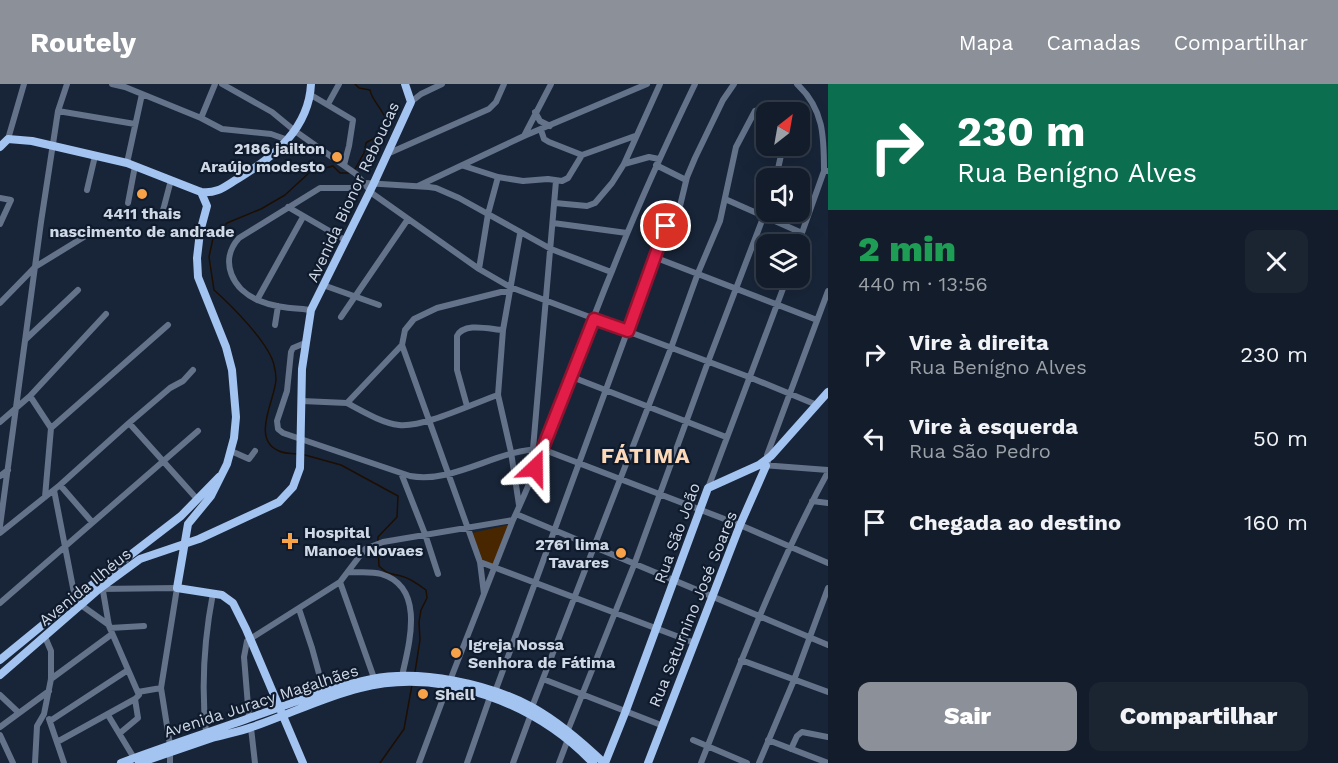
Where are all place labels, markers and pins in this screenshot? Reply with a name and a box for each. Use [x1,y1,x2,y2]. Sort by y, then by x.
place label: 2186 jailton Araújo modesto [200,139,325,176]
marker: 2186 jailton Araújo modesto [330,150,344,164]
marker: 4411 thais nascimento de andrade [135,187,149,201]
pin [640,200,691,251]
place label: 4411 thais nascimento de andrade [49,204,235,241]
place label: Hospital Manoel Novaes [304,523,424,560]
marker: Hospital Manoel Novaes [281,532,299,550]
place label: 2761 lima Tavares [535,535,610,572]
marker: 2761 lima Tavares [614,546,628,560]
place label: Igreja Nossa Senhora de Fátima [468,635,616,672]
marker: Igreja Nossa Senhora de Fátima [449,646,463,660]
place label: Shell [435,685,476,704]
marker: Shell [416,687,430,701]

